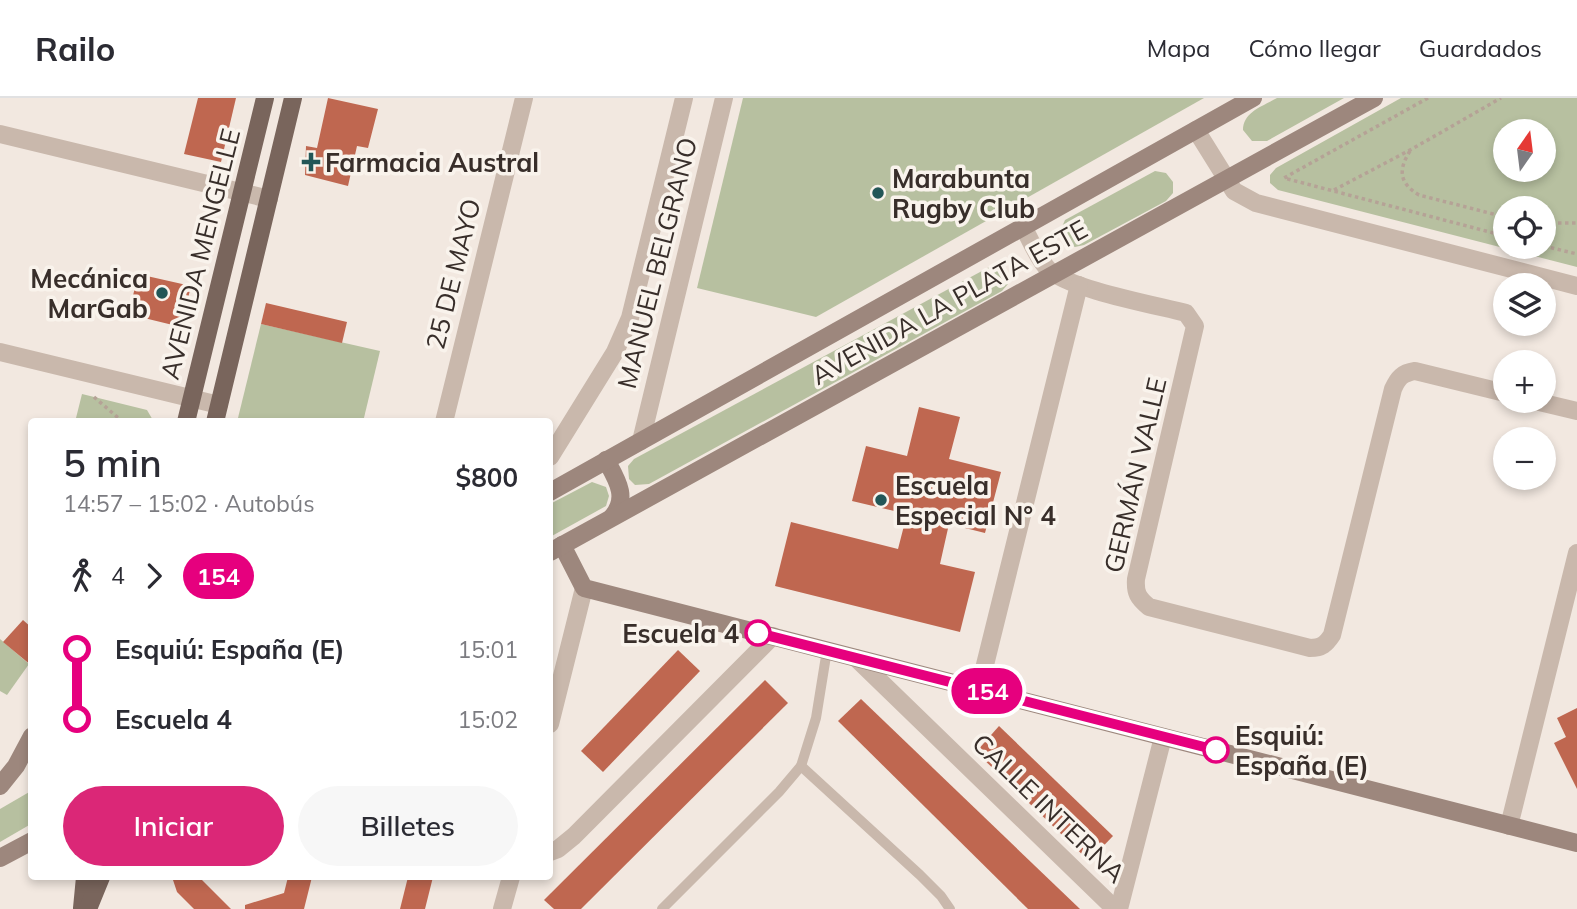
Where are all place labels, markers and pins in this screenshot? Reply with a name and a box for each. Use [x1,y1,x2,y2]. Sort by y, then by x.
place label: Farmacia Austral [325,146,539,179]
marker: Farmacia Austral [303,154,319,170]
place label: Marabunta Rugby Club [892,162,1035,225]
marker: Marabunta Rugby Club [870,185,886,201]
place label: Mecánica MarGab [30,262,148,325]
marker: Mecánica MarGab [154,285,170,301]
place label: Escuela Especial N° 4 [895,469,1056,532]
marker: Escuela Especial N° 4 [873,492,889,508]
place label: Escuela 4 [622,617,739,650]
marker: Escuela 4 [745,620,771,646]
place label: Esquiú: España (E) [1235,719,1369,782]
marker: Esquiú: España (E) [1203,737,1229,763]

